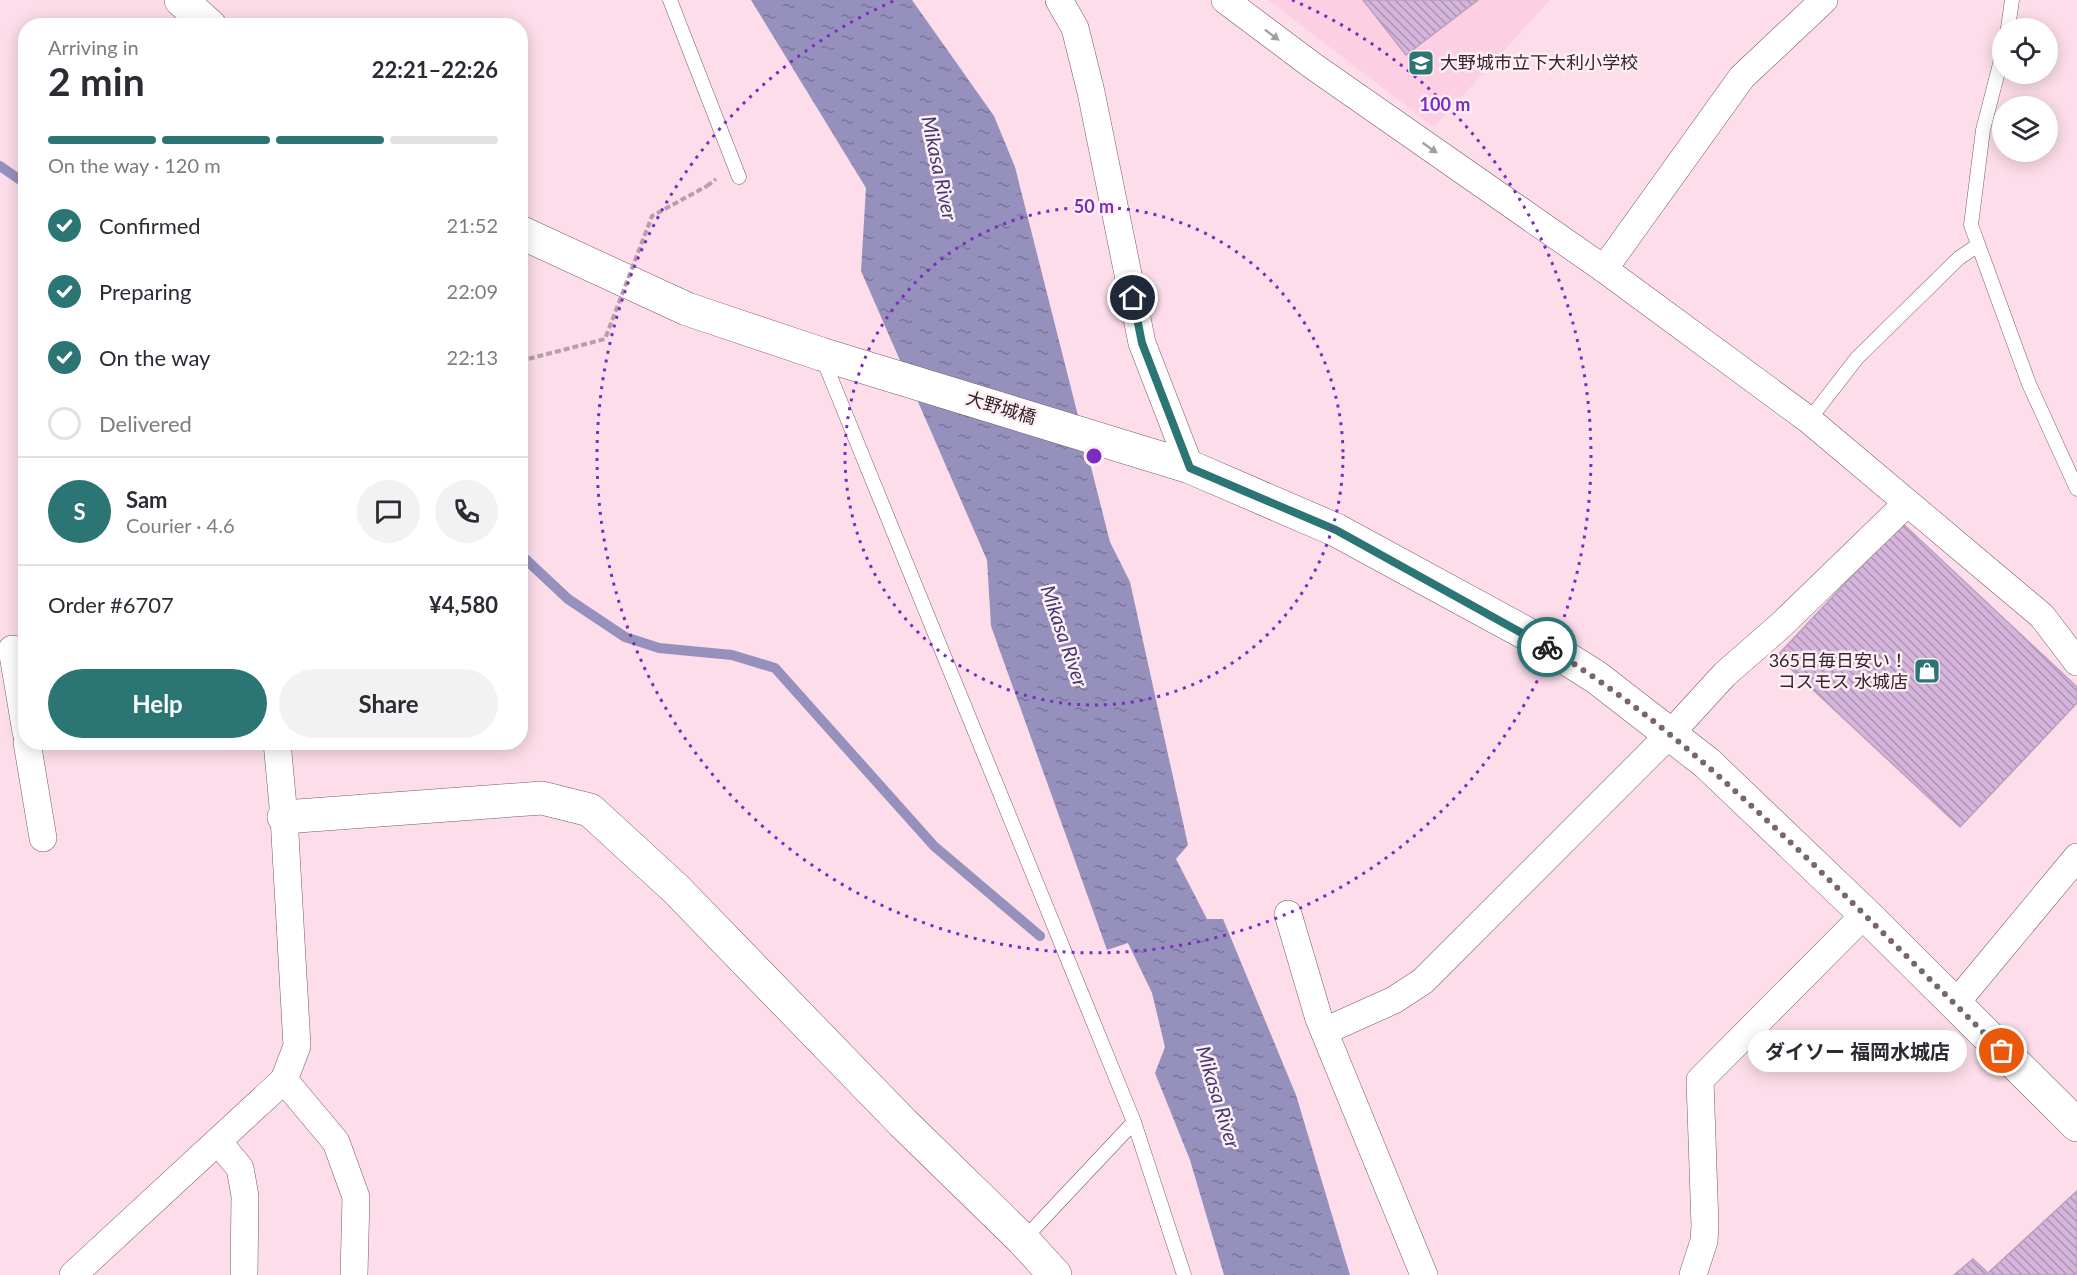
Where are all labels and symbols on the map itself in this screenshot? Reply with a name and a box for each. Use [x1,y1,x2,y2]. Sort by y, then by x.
one-way arrow [1263,29,1279,41]
school or university icon: 大野城市立下大利小学校 [1406,48,1436,78]
place label: 大野城市立下大利小学校 [1440,51,1638,73]
text: 100 m [1420,93,1470,115]
water label: Mikasa River [917,114,963,223]
one-way arrow [1422,142,1438,154]
text: 50 m [1074,195,1114,217]
pin [1107,272,1158,323]
street label: 大野城橋 [964,386,1039,428]
centre of rings [1084,446,1104,466]
water label: Mikasa River [1036,582,1094,691]
courier [1517,617,1577,677]
place label: 365日毎日安い！ コスモス 水城店 [1769,649,1908,692]
shop icon: 365日毎日安い！ コスモス 水城店 [1912,656,1942,686]
pin [1976,1025,2027,1076]
callout: ダイソー 福岡水城店 [1747,1030,1966,1072]
water label: Mikasa River [1192,1043,1246,1152]

